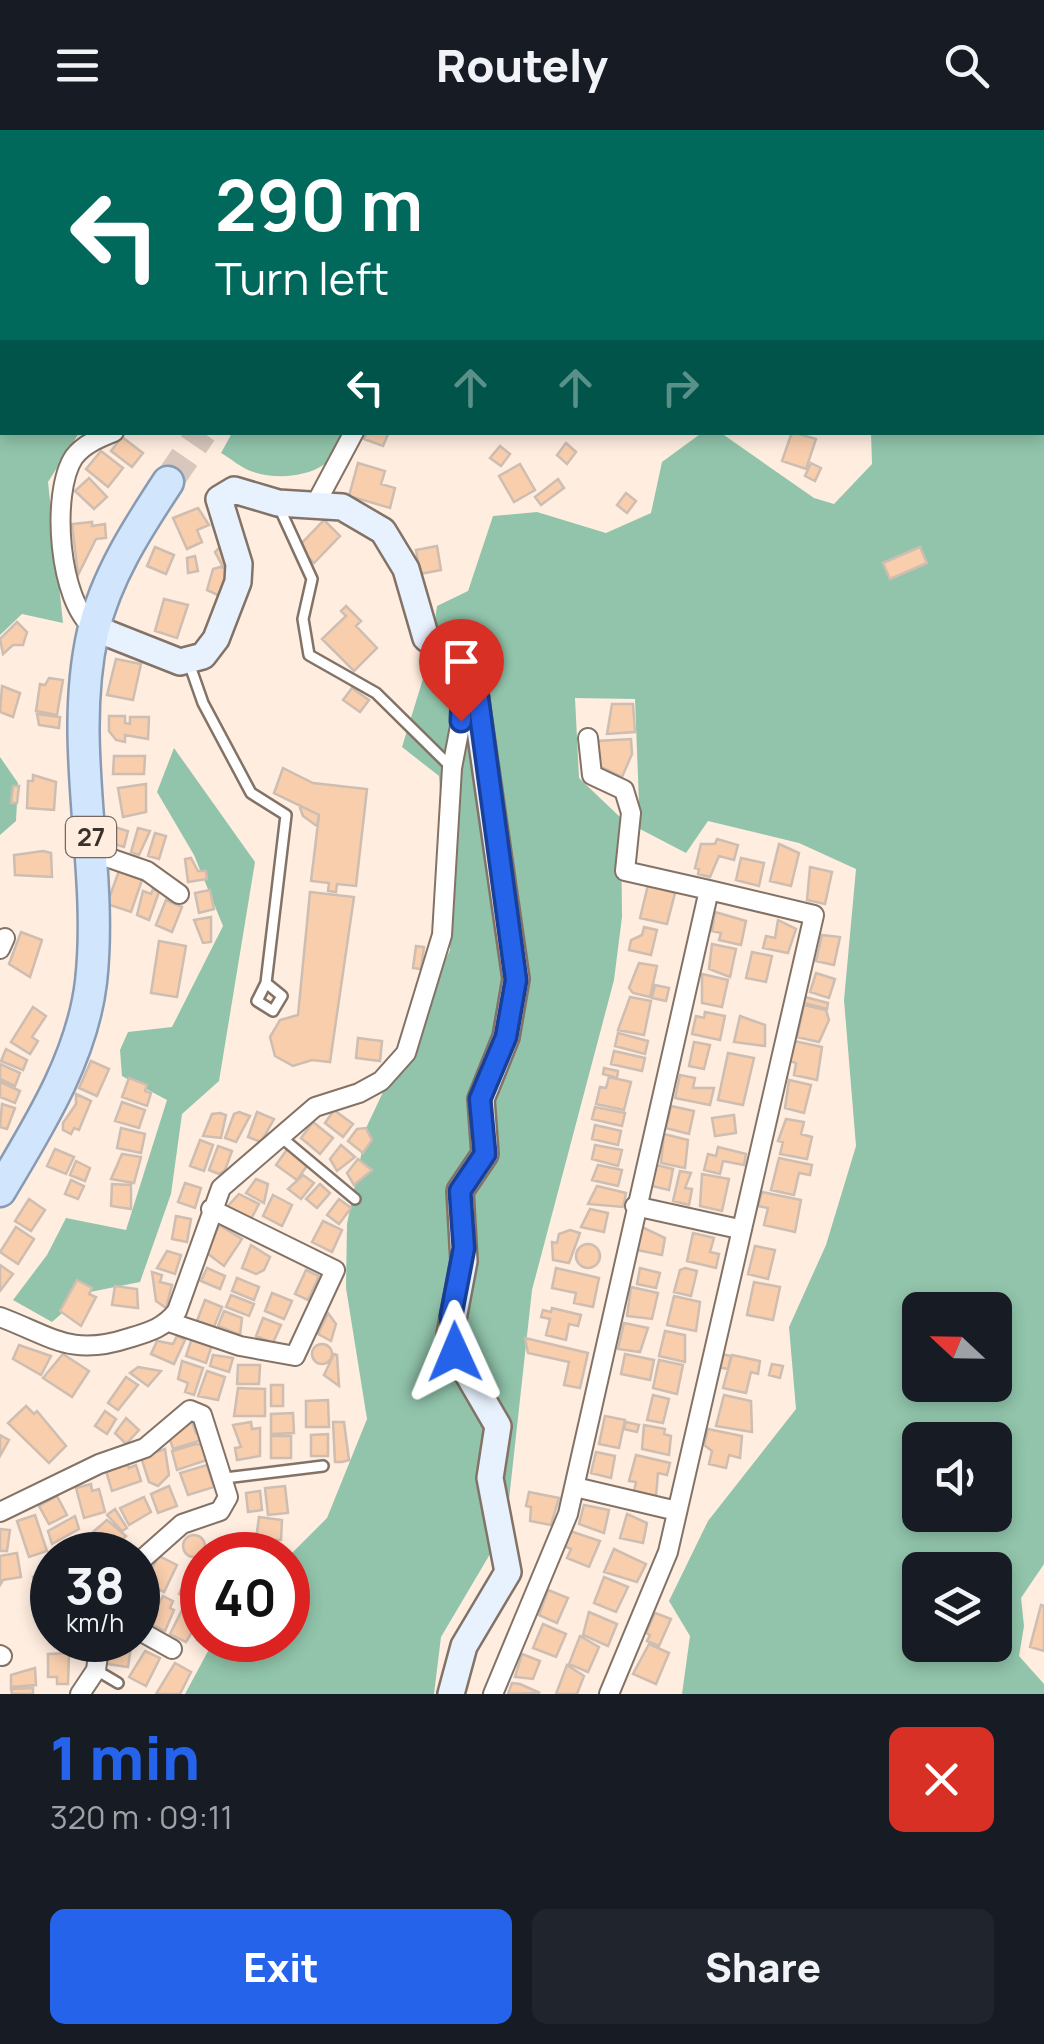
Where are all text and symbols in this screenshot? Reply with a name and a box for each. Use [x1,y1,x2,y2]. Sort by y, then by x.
text: Routely [436,34,608,96]
icon: menu [50,38,105,93]
icon: search [939,38,994,93]
text: 290 m [215,156,423,252]
icon: left [50,170,180,300]
text: Turn left [215,247,389,309]
icon: left [338,360,393,415]
icon: ahead [443,360,498,415]
icon: ahead [548,360,603,415]
icon: right [653,360,708,415]
pin [419,619,504,722]
icon: arrive [434,634,489,689]
road number: 27 [66,817,116,857]
north arrow [902,1292,1012,1402]
map controls [902,1292,1012,1662]
position arrow [403,1300,507,1404]
button: sound [902,1422,1012,1532]
speed limit sign: 40 [180,1532,310,1662]
text: 38 [65,1551,125,1619]
button: layers [902,1552,1012,1662]
text: km/h [66,1605,124,1640]
text: 1 min [50,1716,200,1798]
button: close [889,1727,994,1832]
text: 320 m · 09:11 [50,1795,233,1839]
button: Exit [50,1909,512,2024]
button: Share [532,1909,994,2024]

